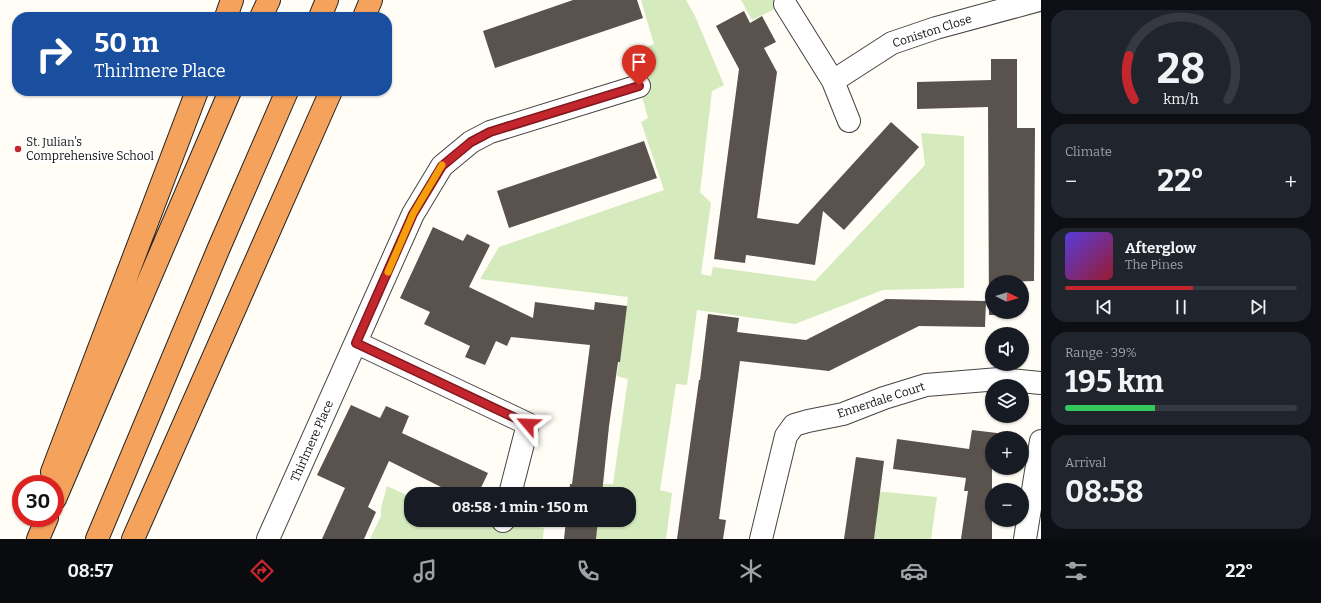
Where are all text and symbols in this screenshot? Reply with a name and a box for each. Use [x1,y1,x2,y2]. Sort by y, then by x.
street label: Coniston Close [891,12,973,50]
text: 50 m [94,26,159,59]
icon: right [28,28,80,80]
text: 28 [1157,44,1205,94]
pin [622,45,656,86]
icon: arrive [628,51,650,73]
text: Thirlmere Place [94,60,226,82]
text: km/h [1163,91,1199,108]
place label: St. Julian's Comprehensive School [26,135,155,163]
marker: St. Julian's Comprehensive School [13,144,23,154]
text: Climate [1065,144,1112,159]
text: 22° [1157,163,1204,199]
text: − [1065,168,1077,195]
text: + [1284,168,1297,195]
text: Afterglow [1125,239,1196,257]
text: The Pines [1125,257,1183,272]
north arrow [985,275,1029,319]
map controls [985,275,1029,527]
icon: previous [1093,296,1115,318]
icon: pause [1170,296,1192,318]
icon: next [1247,296,1269,318]
button: sound [985,327,1029,371]
text: Range · 39% [1065,345,1137,360]
text: 195 km [1065,364,1164,400]
street label: Ennerdale Court [835,379,927,421]
button: layers [985,379,1029,423]
street label: Thirlmere Place [288,398,336,484]
position arrow [507,403,549,445]
button: + [985,431,1029,475]
text: Arrival [1065,455,1106,470]
text: 08:58 [1065,474,1144,510]
speed limit sign: 30 [12,475,64,527]
button: − [985,483,1029,527]
text: 08:58 · 1 min · 150 m [452,498,588,516]
icon: directions [248,557,276,585]
icon: music [411,557,439,585]
icon: phone [574,557,602,585]
icon: climate [737,557,765,585]
icon: car [900,557,928,585]
icon: filters [1062,557,1090,585]
text: 08:57 [67,560,113,582]
text: 22° [1225,560,1254,582]

